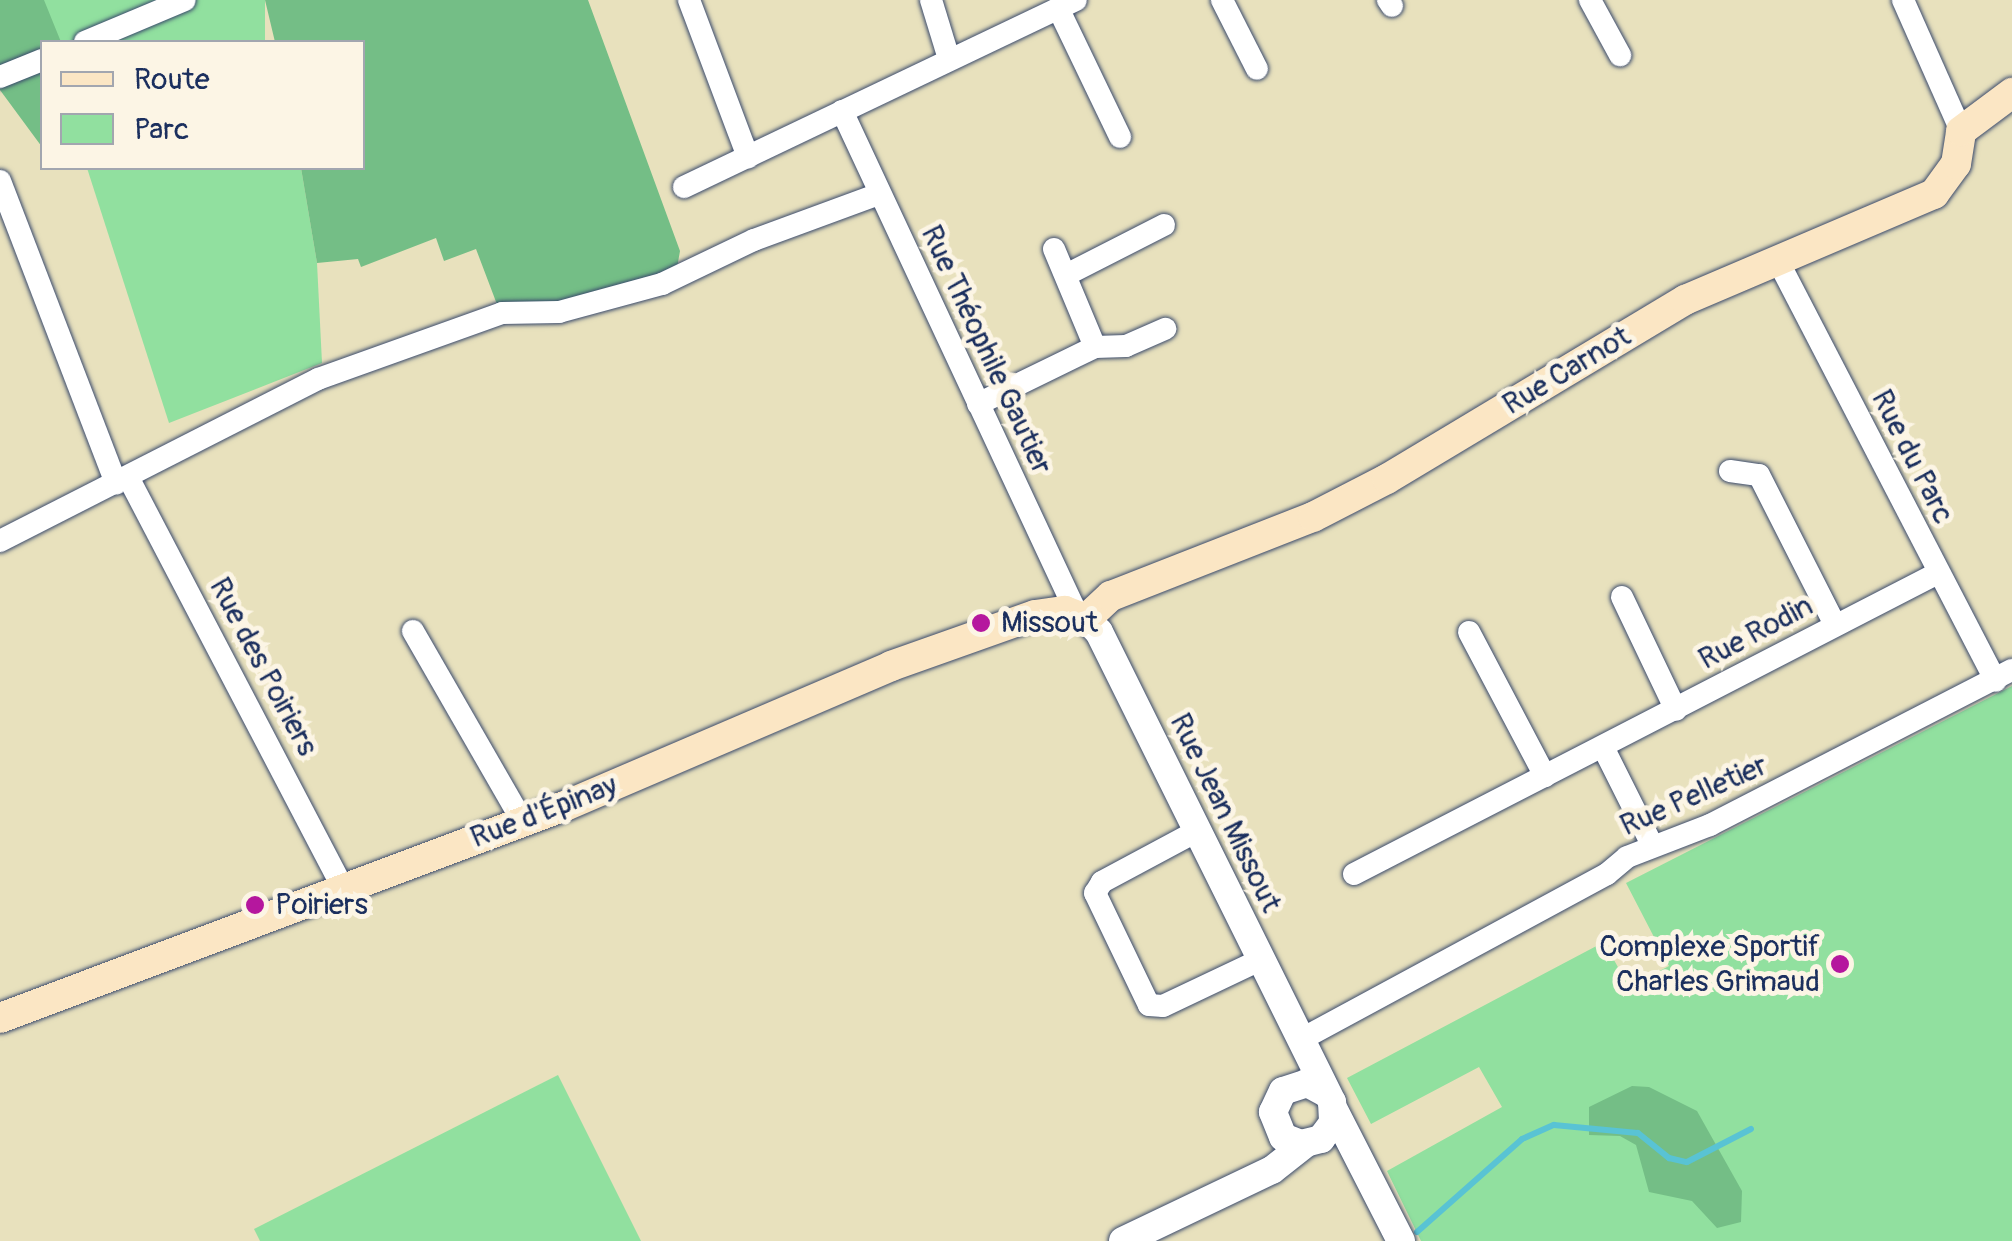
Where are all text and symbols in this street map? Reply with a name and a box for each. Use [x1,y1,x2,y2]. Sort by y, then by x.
legend [40,40,365,170]
text: Route [134,61,209,98]
text: Parc [134,111,189,148]
street label: Rue Théophile Gautier [913,220,1059,480]
street label: Rue Carnot [1497,319,1637,423]
street label: Rue du Parc [1863,384,1961,530]
street label: Rue des Poiriers [201,572,325,762]
street label: Rue Rodin [1693,588,1819,678]
place label: Missout [1001,605,1098,641]
marker: Missout [970,612,992,634]
street label: Rue Jean Missout [1161,708,1289,918]
street label: Rue Pelletier [1615,748,1773,844]
street label: Rue d'Épinay [466,768,622,856]
place label: Poiriers [275,887,368,923]
marker: Poiriers [244,894,266,916]
place label: Complexe Sportif Charles Grimaud [1599,929,1820,1000]
marker: Complexe Sportif Charles Grimaud [1829,953,1851,975]

